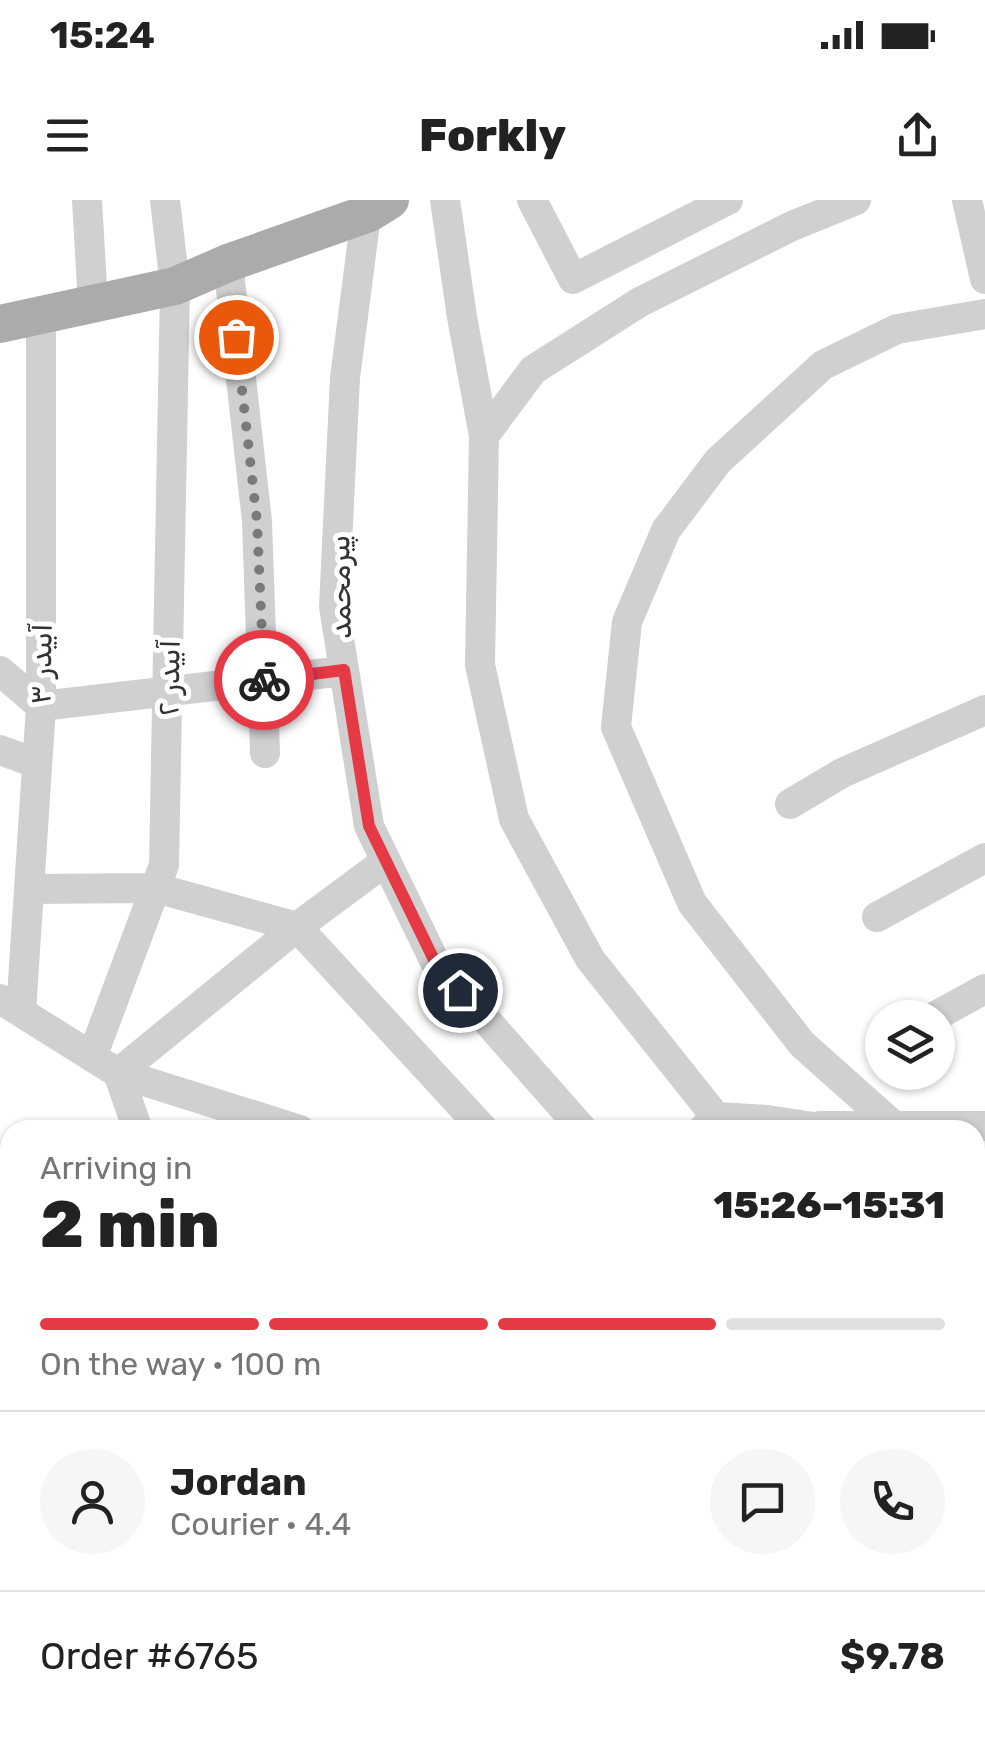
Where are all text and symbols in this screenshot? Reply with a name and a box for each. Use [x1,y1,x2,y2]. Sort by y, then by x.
text: 15:24 [50,12,155,58]
icon: menu [40,108,95,163]
icon: share [890,108,945,163]
text: Forkly [419,109,566,162]
pin [194,295,279,380]
icon: bag [209,310,264,365]
street label: پیرمحمد [321,534,361,639]
street label: آبیدر ۳ [22,623,60,705]
courier [214,630,314,730]
street label: آبیدر ۲ [150,639,188,717]
icon: bike [237,653,292,708]
pin [418,948,503,1033]
icon: home [433,963,488,1018]
map controls [865,1000,955,1090]
button: layers [865,1000,955,1090]
text: Arriving in [40,1149,192,1187]
text: 15:26–15:31 [713,1182,945,1228]
text: 2 min [40,1186,220,1263]
text: On the way · 100 m [40,1345,321,1383]
button: person [40,1449,145,1554]
button: chat [710,1449,815,1554]
button: phone [840,1449,945,1554]
text: Jordan [170,1459,307,1505]
text: Courier · 4.4 [170,1505,351,1543]
text: Order #6765 [40,1633,259,1679]
text: $9.78 [840,1633,945,1679]

